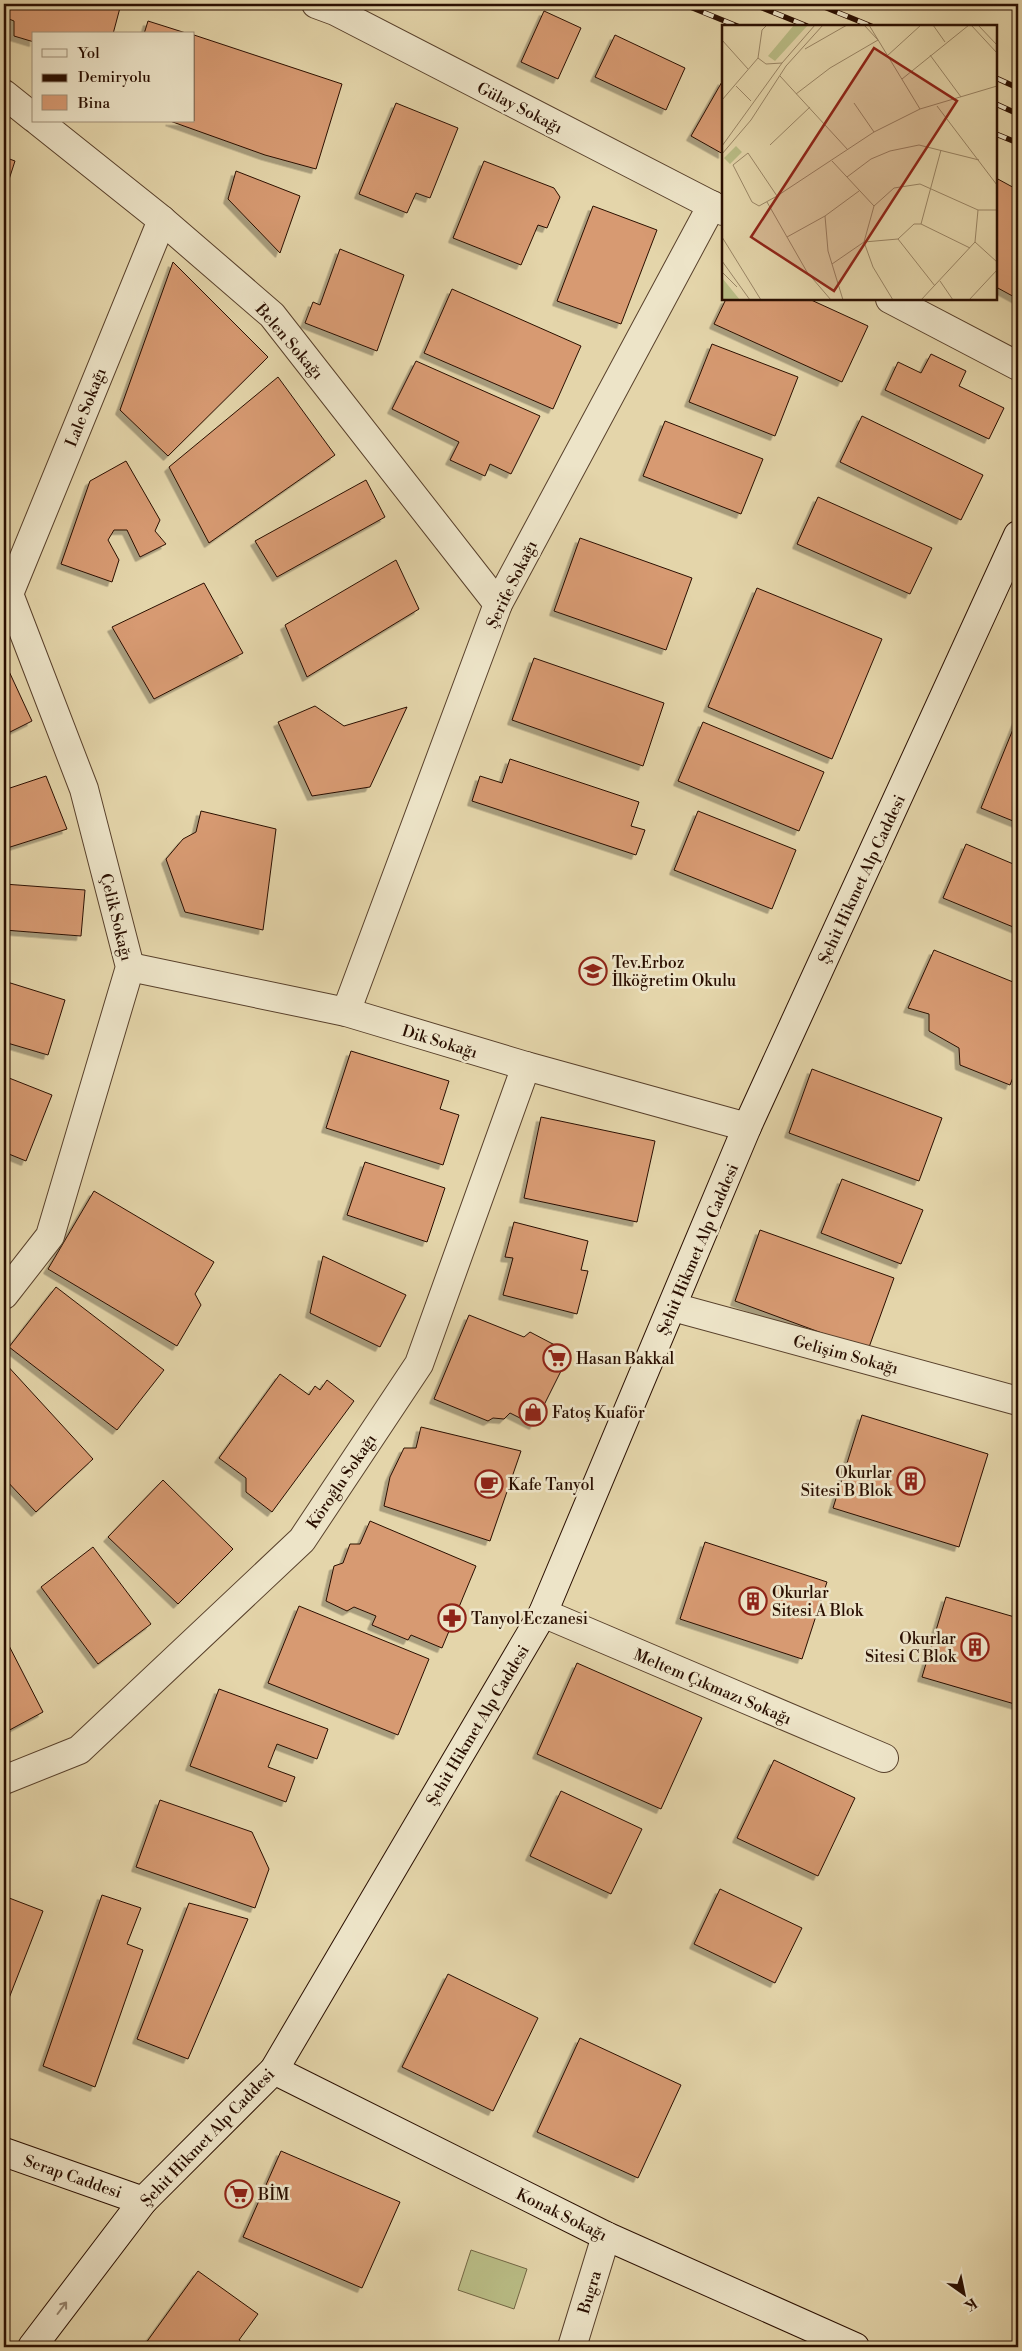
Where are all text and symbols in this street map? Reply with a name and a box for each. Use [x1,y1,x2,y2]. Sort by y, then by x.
inset map [722,25,997,300]
legend [32,32,195,122]
text: Yol [77,44,100,63]
text: Demiryolu [78,68,151,87]
street label: Gülay Sokağı [473,78,566,138]
text: Bina [77,94,110,113]
street label: Belen Sokağı [250,299,328,384]
street label: Lale Sokağı [61,365,111,450]
street label: Şerife Sokağı [482,537,542,632]
street label: Şehit Hikmet Alp Caddesi [814,792,910,967]
street label: Çelik Sokağı [96,871,137,963]
place label: Tev.Erboz İlköğretim Okulu [612,953,736,991]
school or university icon: Tev.Erboz İlköğretim Okulu [578,956,608,986]
street label: Dik Sokağı [399,1021,480,1063]
street label: Şehit Hikmet Alp Caddesi [653,1161,743,1338]
street label: Gelişim Sokağı [791,1331,901,1379]
supermarket icon: Hasan Bakkal [542,1343,572,1373]
place label: Hasan Bakkal [576,1349,675,1369]
shop icon: Fatoş Kuaför [518,1397,548,1427]
place label: Fatoş Kuaför [552,1403,645,1423]
street label: Köroğlu Sokağı [303,1430,381,1533]
place label: Okurlar Sitesi B Blok [801,1463,894,1501]
building icon: Okurlar Sitesi B Blok [896,1466,926,1496]
cafe icon: Kafe Tanyol [474,1469,504,1499]
place label: Kafe Tanyol [508,1475,595,1495]
place label: Okurlar Sitesi A Blok [772,1583,865,1621]
building icon: Okurlar Sitesi A Blok [738,1586,768,1616]
pharmacy icon: Tanyol Eczanesi [437,1603,467,1633]
place label: Tanyol Eczanesi [471,1609,588,1629]
place label: Okurlar Sitesi C Blok [865,1629,958,1667]
building icon: Okurlar Sitesi C Blok [960,1632,990,1662]
street label: Şehit Hikmet Alp Caddesi [422,1641,534,1810]
street label: Meltem Çıkmazı Sokağı [631,1645,795,1729]
street label: Şehit Hikmet Alp Caddesi [137,2064,279,2211]
street label: Serap Caddesi [21,2151,124,2203]
supermarket icon: BİM [224,2179,254,2209]
place label: BİM [257,2183,289,2205]
street label: Konak Sokağı [513,2184,610,2245]
street label: Bugra [574,2267,606,2317]
north arrow [940,2268,990,2318]
text: K [960,2293,980,2315]
one-way arrow [56,2302,67,2315]

